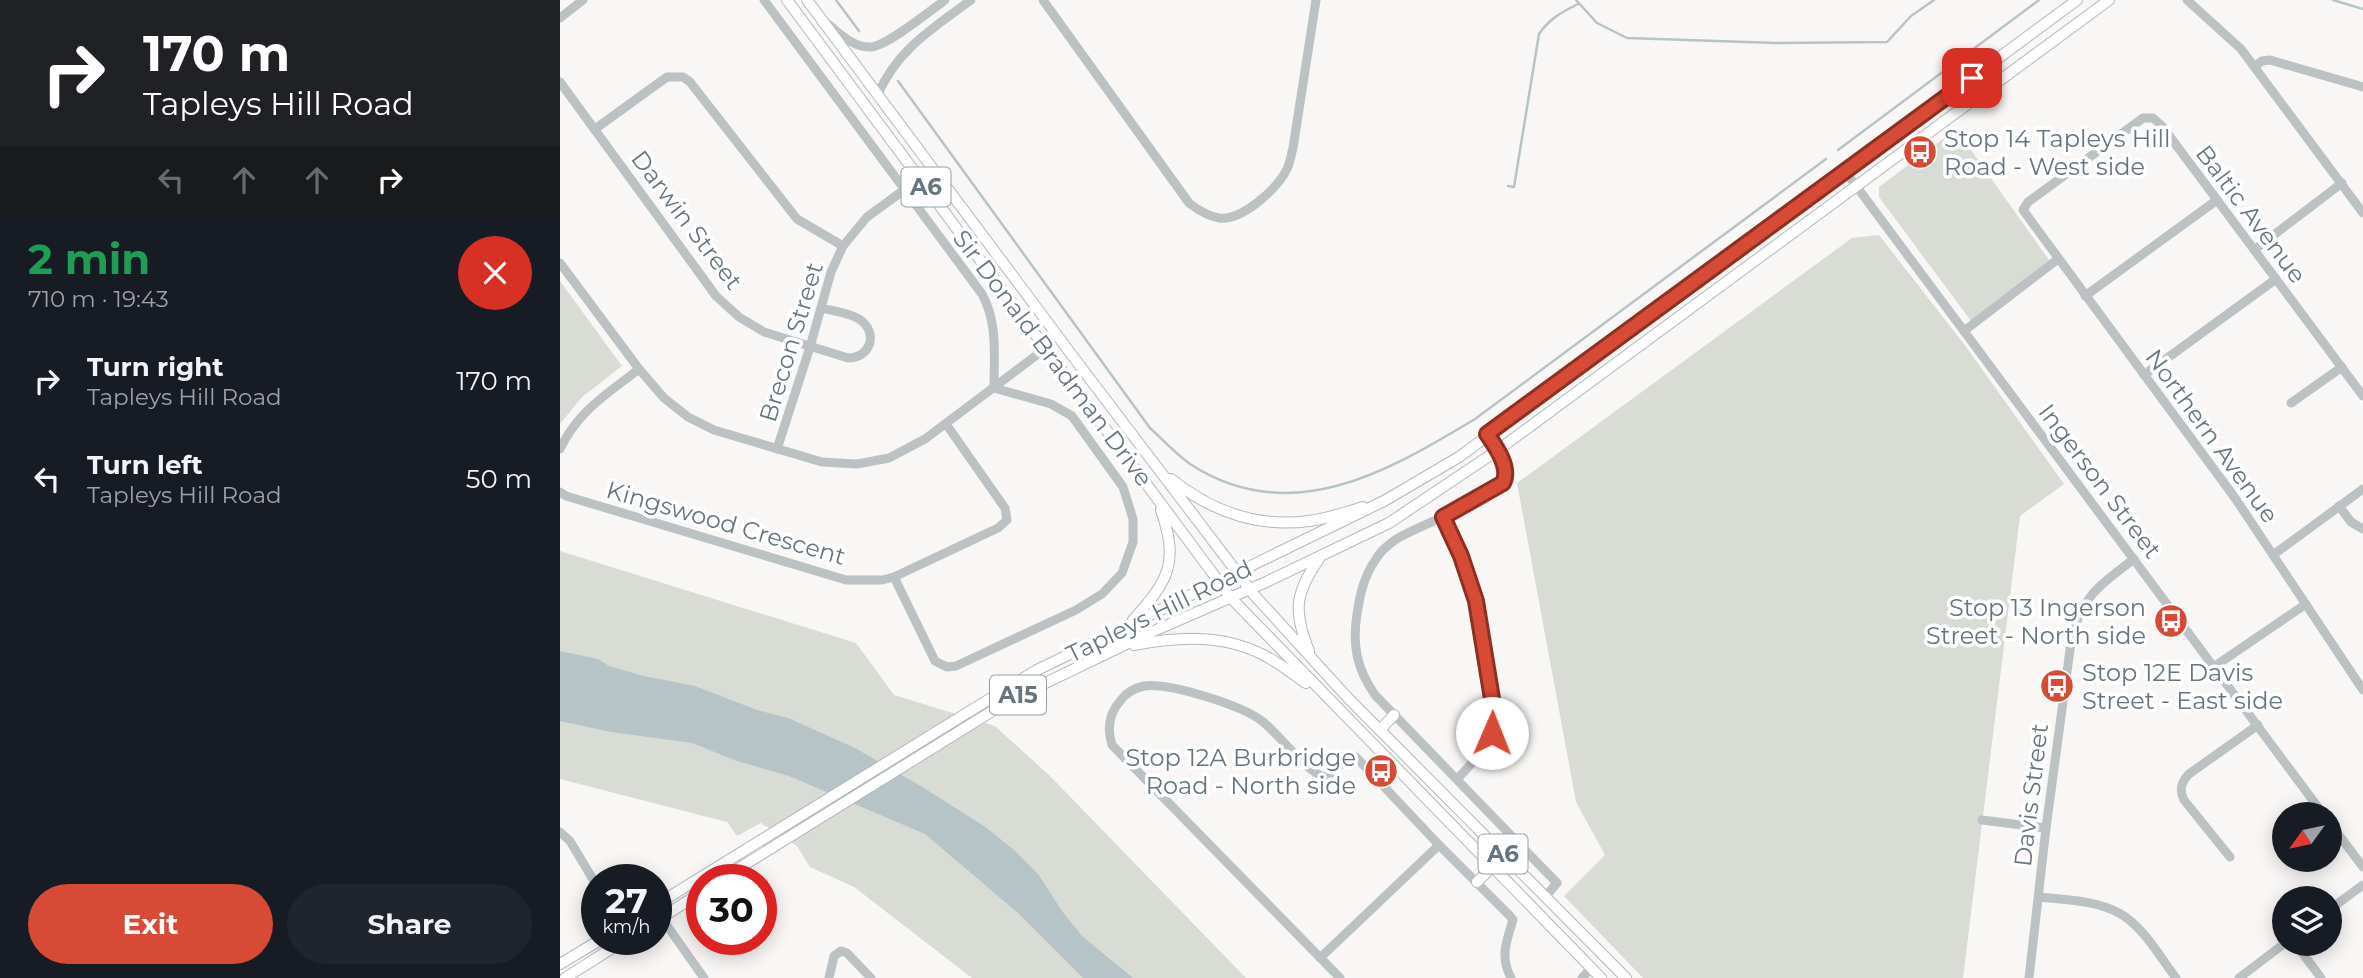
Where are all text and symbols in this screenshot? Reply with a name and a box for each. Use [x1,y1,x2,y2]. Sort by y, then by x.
text: 170 m [143,24,290,83]
icon: right [28,28,119,119]
pin [1942,48,2002,108]
icon: arrive [1953,59,1991,97]
text: Tapleys Hill Road [143,84,414,123]
place label: Stop 14 Tapleys Hill Road - West side [1944,124,2171,181]
bus stop icon: Stop 14 Tapleys Hill Road - West side [1901,133,1939,171]
street label: Baltic Avenue [2190,139,2312,289]
street label: Darwin Street [625,145,749,295]
icon: left [152,161,190,199]
icon: ahead [225,161,263,199]
icon: ahead [298,161,336,199]
icon: right [371,161,409,199]
road number: A6 [902,168,950,206]
street label: Sir Donald Bradman Drive [947,224,1159,492]
text: 2 min [28,233,150,285]
button: close [458,236,532,310]
street label: Brecon Street [753,258,829,425]
text: 710 m · 19:43 [28,285,169,313]
street label: Northern Avenue [2139,344,2285,528]
text: Turn right [87,351,223,383]
icon: right [28,362,66,400]
text: 170 m [456,365,532,397]
text: Tapleys Hill Road [87,383,282,411]
street label: Ingerson Street [2033,398,2168,564]
text: Turn left [87,449,203,481]
icon: left [28,460,66,498]
text: 50 m [466,463,532,495]
street label: Kingswood Crescent [603,475,849,571]
text: Tapleys Hill Road [87,481,282,509]
street label: Tapleys Hill Road [1061,553,1257,669]
place label: Stop 13 Ingerson Street - North side [1926,593,2146,650]
bus stop icon: Stop 13 Ingerson Street - North side [2152,602,2190,640]
place label: Stop 12E Davis Street - East side [2082,658,2283,715]
bus stop icon: Stop 12E Davis Street - East side [2038,667,2076,705]
road number: A15 [990,676,1046,715]
position arrow [1455,696,1529,770]
street label: Davis Street [2008,722,2054,868]
place label: Stop 12A Burbridge Road - North side [1126,743,1356,800]
bus stop icon: Stop 12A Burbridge Road - North side [1362,752,1400,790]
north arrow [2272,802,2342,872]
map controls [2272,802,2342,956]
road number: A6 [1478,834,1528,874]
speed limit sign: 30 [686,864,777,955]
text: 27 [605,879,648,922]
button: Exit [28,884,273,964]
button: Share [287,884,532,964]
button: layers [2272,886,2342,956]
text: km/h [602,916,651,938]

